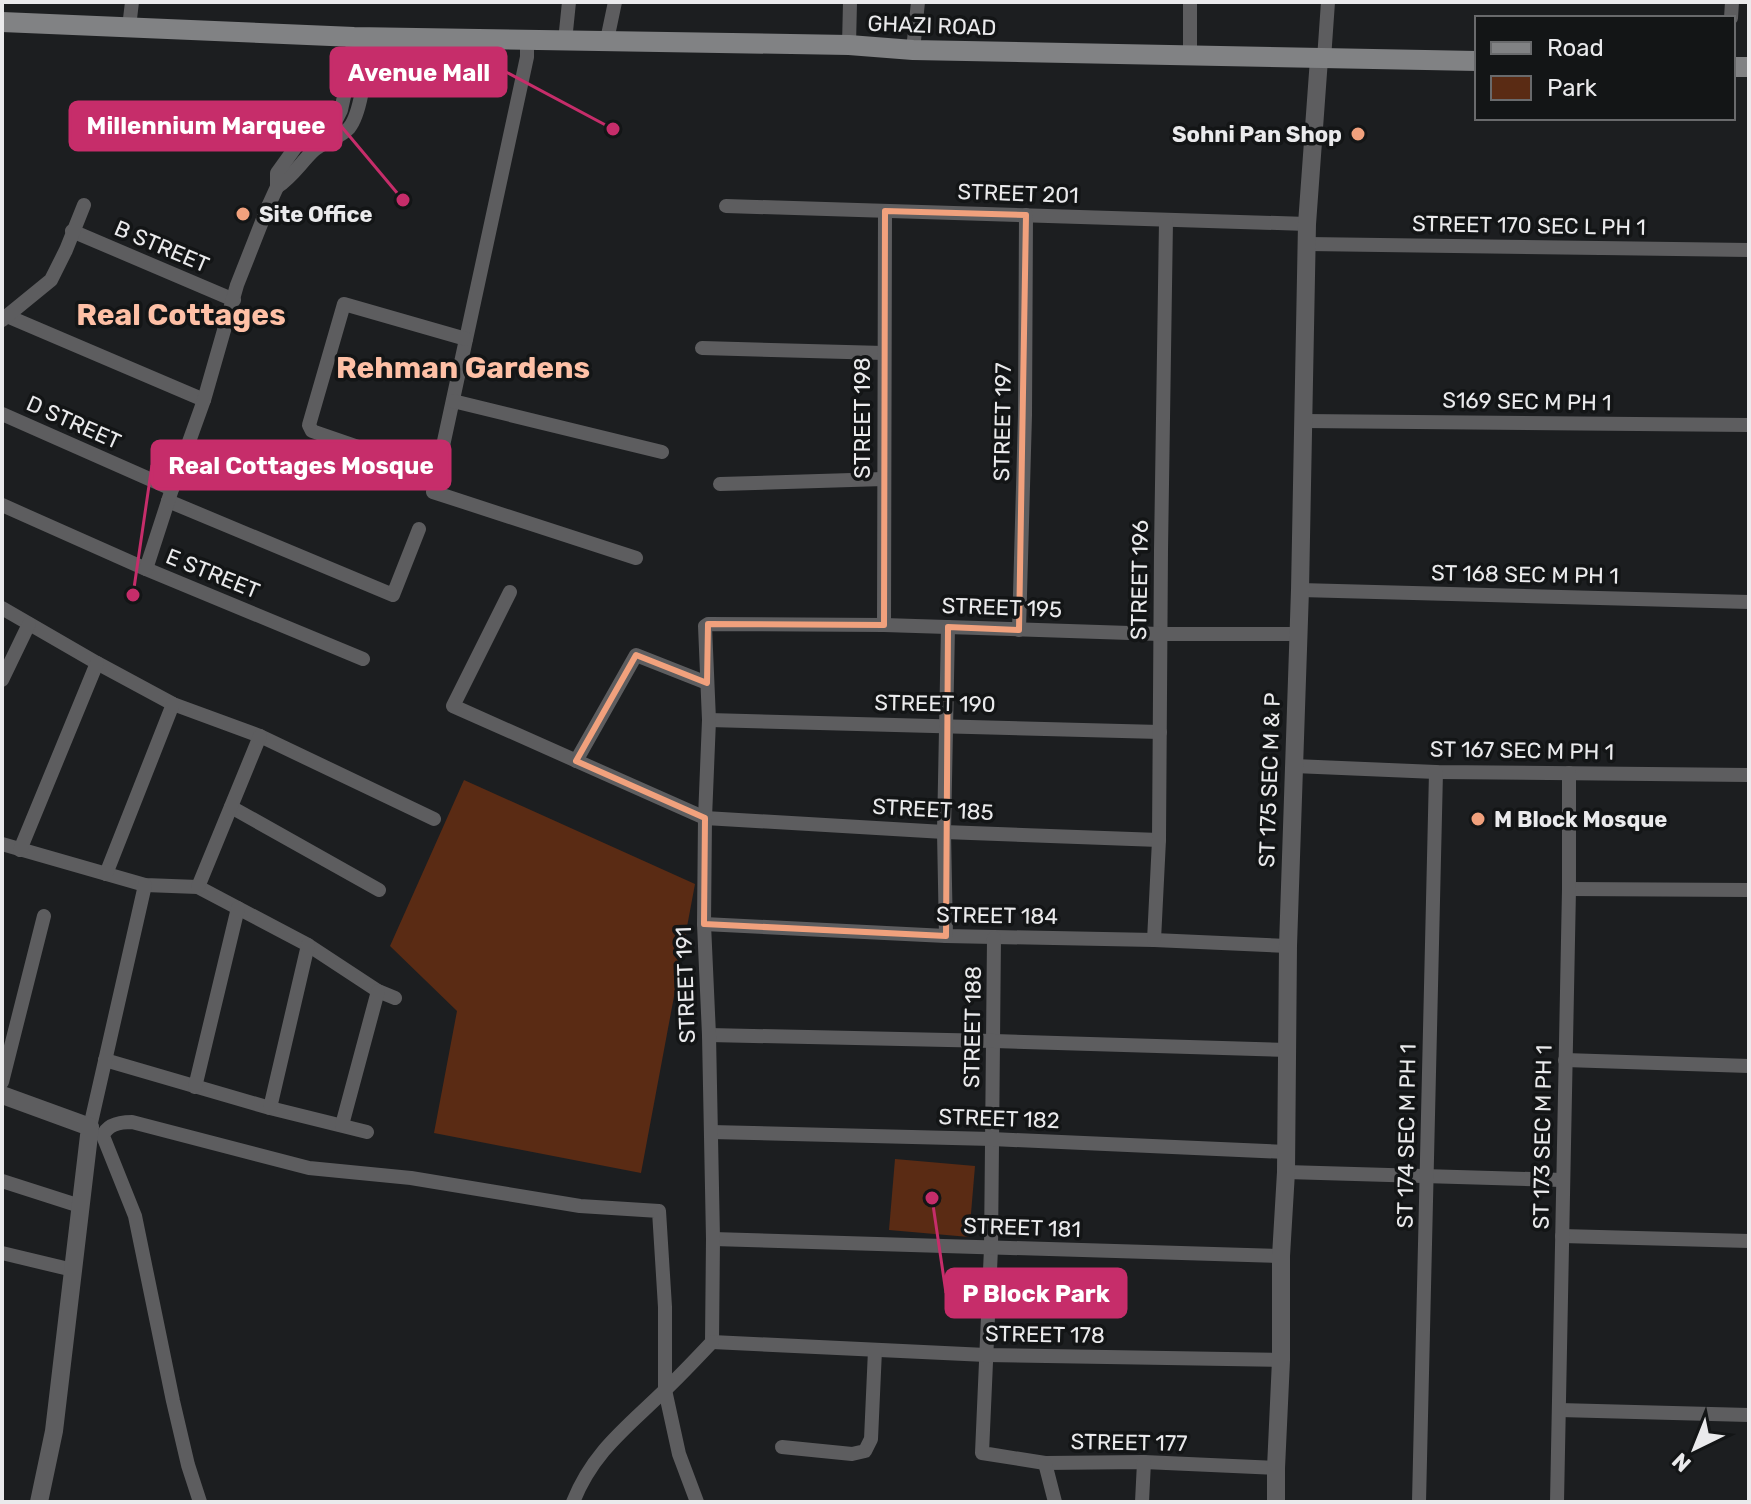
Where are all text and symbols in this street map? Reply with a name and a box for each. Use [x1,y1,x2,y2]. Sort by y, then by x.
street label: GHAZI ROAD [867,10,997,41]
legend [1475,16,1735,120]
text: Road [1547,34,1604,62]
callout: Avenue Mall [331,48,506,96]
text: Avenue Mall [348,59,490,87]
text: Park [1547,74,1598,102]
callout: Millennium Marquee [70,102,341,150]
text: Millennium Marquee [87,112,325,140]
place label: Sohni Pan Shop [1172,121,1342,148]
marker: Sohni Pan Shop [1349,125,1367,143]
street label: STREET 201 [957,178,1079,209]
place label: Site Office [259,201,373,228]
marker: Site Office [234,205,252,223]
street label: STREET 170 SEC L PH 1 [1412,210,1646,241]
street label: B STREET [110,214,213,279]
district label: Real Cottages [76,297,286,333]
district label: Rehman Gardens [336,350,590,386]
street label: STREET 198 [849,357,876,479]
street label: STREET 197 [988,362,1017,482]
street label: S169 SEC M PH 1 [1442,387,1612,416]
street label: D STREET [22,390,125,455]
callout: Real Cottages Mosque [152,441,450,489]
text: Real Cottages Mosque [168,452,434,480]
street label: STREET 196 [1125,520,1154,640]
street label: E STREET [162,542,264,605]
street label: ST 168 SEC M PH 1 [1431,559,1619,590]
street label: STREET 195 [941,592,1063,623]
street label: STREET 190 [874,689,996,718]
street label: ST 175 SEC M & P [1253,692,1286,868]
street label: ST 167 SEC M PH 1 [1430,735,1614,766]
street label: STREET 185 [872,793,994,826]
place label: M Block Mosque [1494,806,1667,833]
marker: M Block Mosque [1469,810,1487,828]
street label: STREET 184 [936,901,1058,930]
street label: STREET 191 [670,926,701,1044]
street label: STREET 188 [958,966,987,1088]
street label: ST 174 SEC M PH 1 [1391,1044,1422,1228]
street label: ST 173 SEC M PH 1 [1527,1044,1558,1230]
street label: STREET 182 [938,1103,1060,1134]
street label: STREET 181 [963,1212,1081,1243]
callout: P Block Park [946,1269,1126,1317]
text: P Block Park [962,1280,1110,1308]
street label: STREET 178 [985,1320,1105,1349]
north arrow [1655,1408,1735,1488]
street label: STREET 177 [1070,1428,1188,1457]
text: N [1667,1447,1697,1478]

